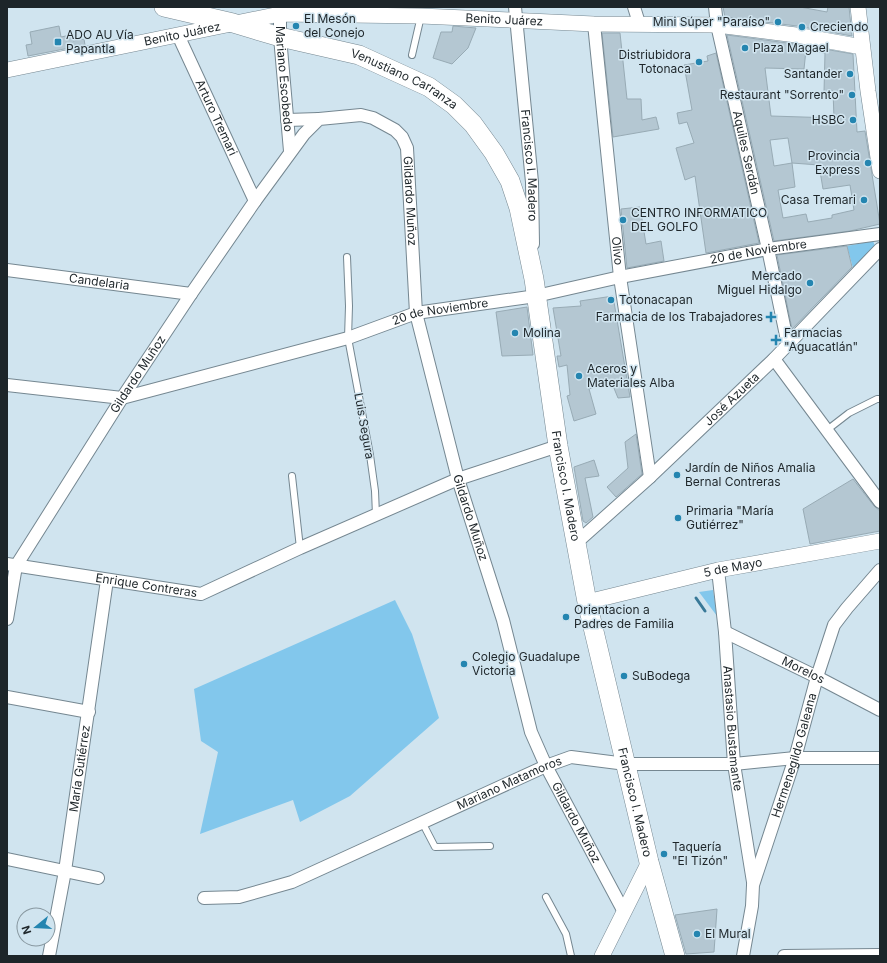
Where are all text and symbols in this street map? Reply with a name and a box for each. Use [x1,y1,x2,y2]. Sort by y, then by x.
street label: Benito Juárez [465,10,543,29]
place label: El Mesón del Conejo [304,11,365,40]
place label: Mini Súper "Paraíso" [653,14,770,29]
marker: Mini Súper "Paraíso" [773,17,783,27]
street label: Benito Juárez [143,18,222,49]
place label: Creciendo [810,19,868,34]
marker: El Mesón del Conejo [291,21,301,31]
marker: Creciendo [797,22,807,32]
street label: Mariano Escobedo [273,26,296,132]
place label: ADO AU Vía Papantla [66,27,134,56]
marker: ADO AU Vía Papantla [53,37,63,47]
place label: Plaza Magael [753,40,829,55]
marker: Plaza Magael [740,43,750,53]
street label: Venustiano Carranza [350,45,461,112]
place label: Distriubidora Totonaca [618,47,691,76]
marker: Distriubidora Totonaca [694,57,704,67]
place label: Santander [784,66,842,81]
marker: Santander [845,69,855,79]
street label: Arturo Tremari [193,77,241,158]
place label: Restaurant "Sorrento" [720,87,844,102]
marker: Restaurant "Sorrento" [847,90,857,100]
street label: Francisco I. Madero [518,109,541,221]
street label: Aquiles Serdán [730,109,763,196]
place label: HSBC [812,112,845,127]
marker: HSBC [848,115,858,125]
place label: Provincia Express [808,148,860,177]
street label: Gildardo Muñoz [400,156,420,246]
marker: Provincia Express [863,158,873,168]
place label: Casa Tremari [781,192,856,207]
marker: Casa Tremari [859,195,869,205]
place label: CENTRO INFORMATICO DEL GOLFO [631,205,767,234]
marker: CENTRO INFORMATICO DEL GOLFO [618,215,628,225]
street label: Olivo [609,236,627,266]
street label: 20 de Noviembre [709,236,808,267]
place label: Mercado Miguel Hidalgo [717,268,802,297]
street label: Candelaria [68,270,130,293]
marker: Mercado Miguel Hidalgo [805,278,815,288]
place label: Totonacapan [619,292,693,307]
street label: 20 de Noviembre [390,295,489,328]
marker: Totonacapan [606,295,616,305]
place label: Farmacia de los Trabajadores [596,309,763,324]
marker: Farmacia de los Trabajadores [766,312,776,322]
place label: Molina [523,325,561,340]
place label: Farmacias "Aguacatlán" [784,325,858,354]
marker: Molina [510,328,520,338]
street label: Gildardo Muñoz [107,332,168,416]
marker: Farmacias "Aguacatlán" [771,335,781,345]
place label: Aceros y Materiales Alba [587,361,675,390]
street label: José Azueta [701,369,762,429]
marker: Aceros y Materiales Alba [574,371,584,381]
street label: Luis Segura [351,392,378,460]
street label: Francisco I. Madero [549,430,584,542]
place label: Jardín de Niños Amalia Bernal Contreras [685,460,815,489]
marker: Jardín de Niños Amalia Bernal Contreras [672,470,682,480]
street label: Gildardo Muñoz [450,472,492,563]
place label: Primaria "María Gutiérrez" [686,503,774,532]
marker: Primaria "María Gutiérrez" [673,513,683,523]
street label: 5 de Mayo [702,554,763,580]
street label: Enrique Contreras [95,570,198,600]
place label: Orientacion a Padres de Familia [574,602,674,631]
marker: Orientacion a Padres de Familia [561,612,571,622]
place label: Colegio Guadalupe Victoria [472,649,580,678]
street label: Morelos [779,653,827,687]
marker: Colegio Guadalupe Victoria [459,659,469,669]
street label: Anastasio Bustamante [720,665,746,792]
place label: SuBodega [632,668,690,683]
marker: SuBodega [619,671,629,681]
street label: Hermenegildo Galeana [768,691,819,819]
street label: María Gutiérrez [66,724,93,813]
street label: Francisco I. Madero [615,746,656,859]
street label: Mariano Matamoros [454,753,564,813]
street label: Gildardo Muñoz [549,779,604,865]
place label: Taquería "El Tizón" [672,839,728,868]
marker: Taquería "El Tizón" [659,849,669,859]
north arrow [16,907,56,947]
text: N [19,924,34,936]
place label: El Mural [705,926,751,941]
marker: El Mural [692,929,702,939]

